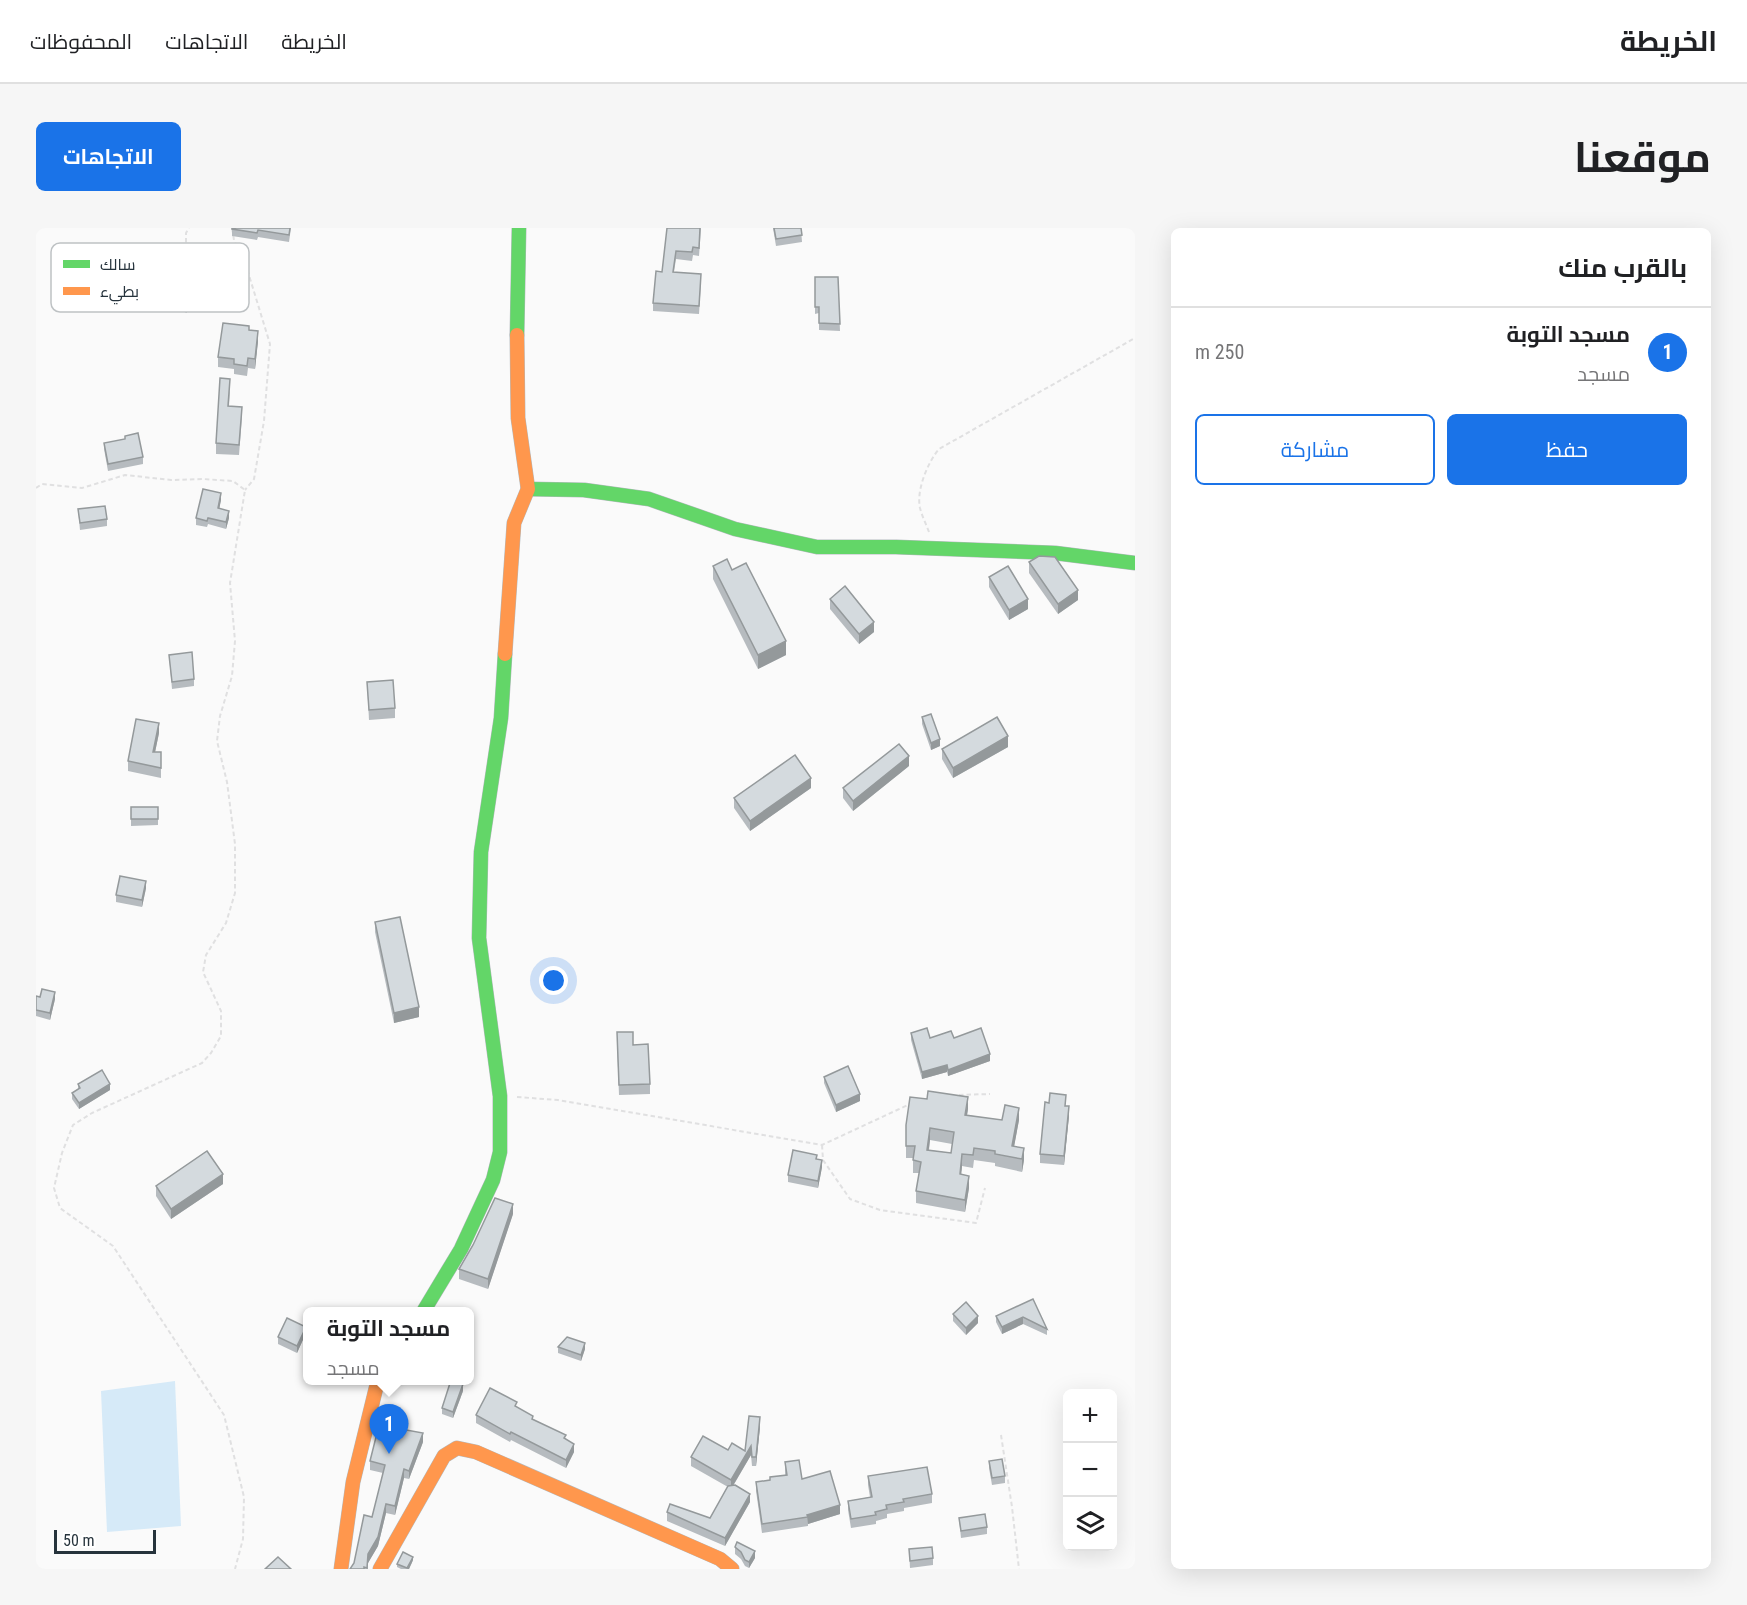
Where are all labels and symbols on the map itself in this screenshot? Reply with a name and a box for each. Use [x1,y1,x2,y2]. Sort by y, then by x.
legend [51,243,249,312]
text: سالك [100,255,135,274]
text: بطيء [100,282,139,305]
your location [539,966,568,995]
pin: 1 [370,1404,408,1454]
scale bar [54,1527,156,1554]

